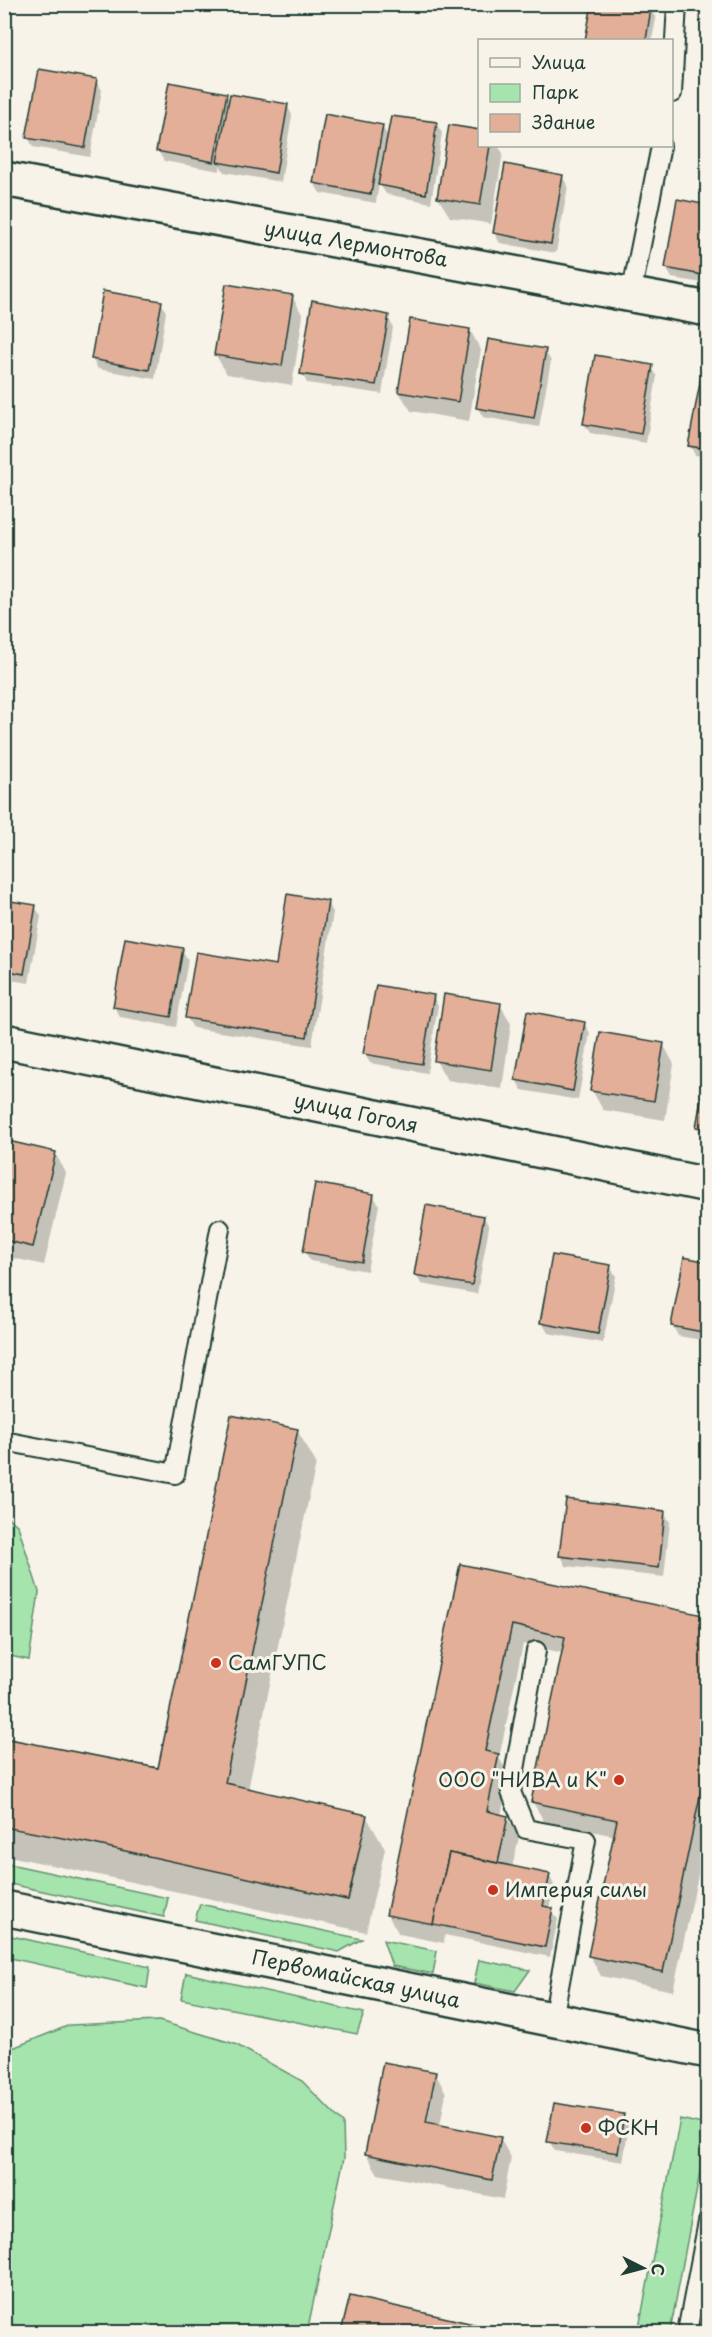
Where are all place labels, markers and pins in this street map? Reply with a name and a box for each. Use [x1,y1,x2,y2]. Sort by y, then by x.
place label: СамГУПС [228,1647,327,1677]
marker: СамГУПС [209,1656,223,1670]
place label: OOO "НИВА и К" [438,1764,607,1794]
marker: OOO "НИВА и К" [612,1773,626,1787]
place label: Империя силы [505,1874,647,1904]
marker: Империя силы [486,1883,500,1897]
place label: ФСКН [598,2112,659,2142]
marker: ФСКН [579,2121,593,2135]

